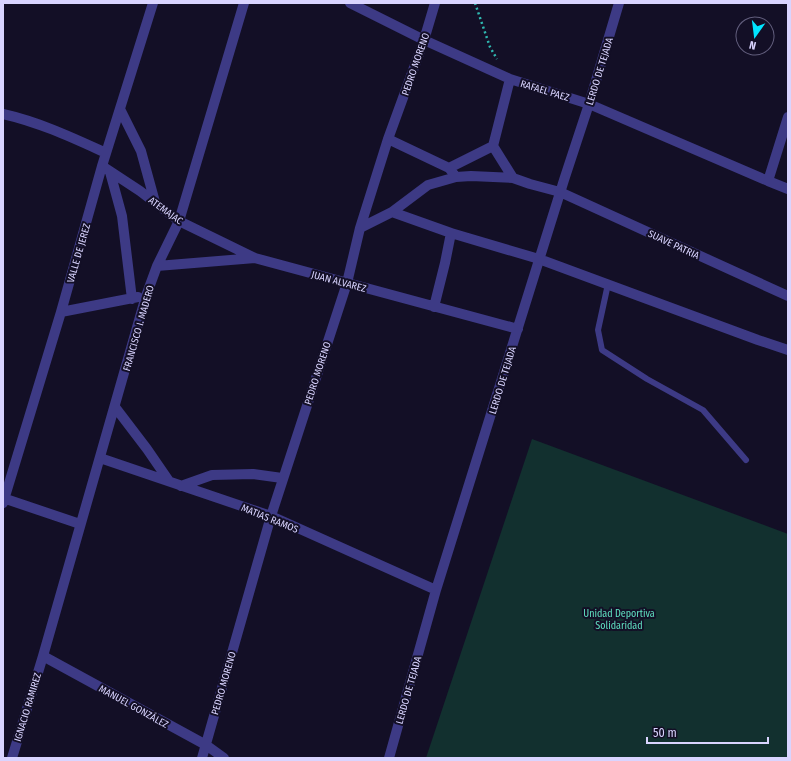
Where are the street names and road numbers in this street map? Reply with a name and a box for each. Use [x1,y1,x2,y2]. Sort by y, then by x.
street label: PEDRO MORENO [400,31,432,97]
street label: LERDO DE TEJADA [584,35,616,107]
street label: RAFAEL PAEZ [519,78,571,104]
street label: ATEMAJAC [146,194,185,227]
street label: VALLE DE JEREZ [65,222,93,284]
street label: SUAVE PATRIA [646,228,702,262]
street label: JUAN ALVAREZ [310,269,368,295]
street label: FRANCISCO I. MADERO [121,284,157,373]
street label: PEDRO MORENO [302,340,334,406]
street label: LERDO DE TEJADA [487,344,519,416]
street label: MATIAS RAMOS [239,502,300,536]
street label: PEDRO MORENO [209,650,239,716]
street label: LERDO DE TEJADA [394,654,425,726]
street label: IGNACIO RAMIREZ [12,671,44,743]
street label: MANUEL GONZÁLEZ [97,681,172,731]

